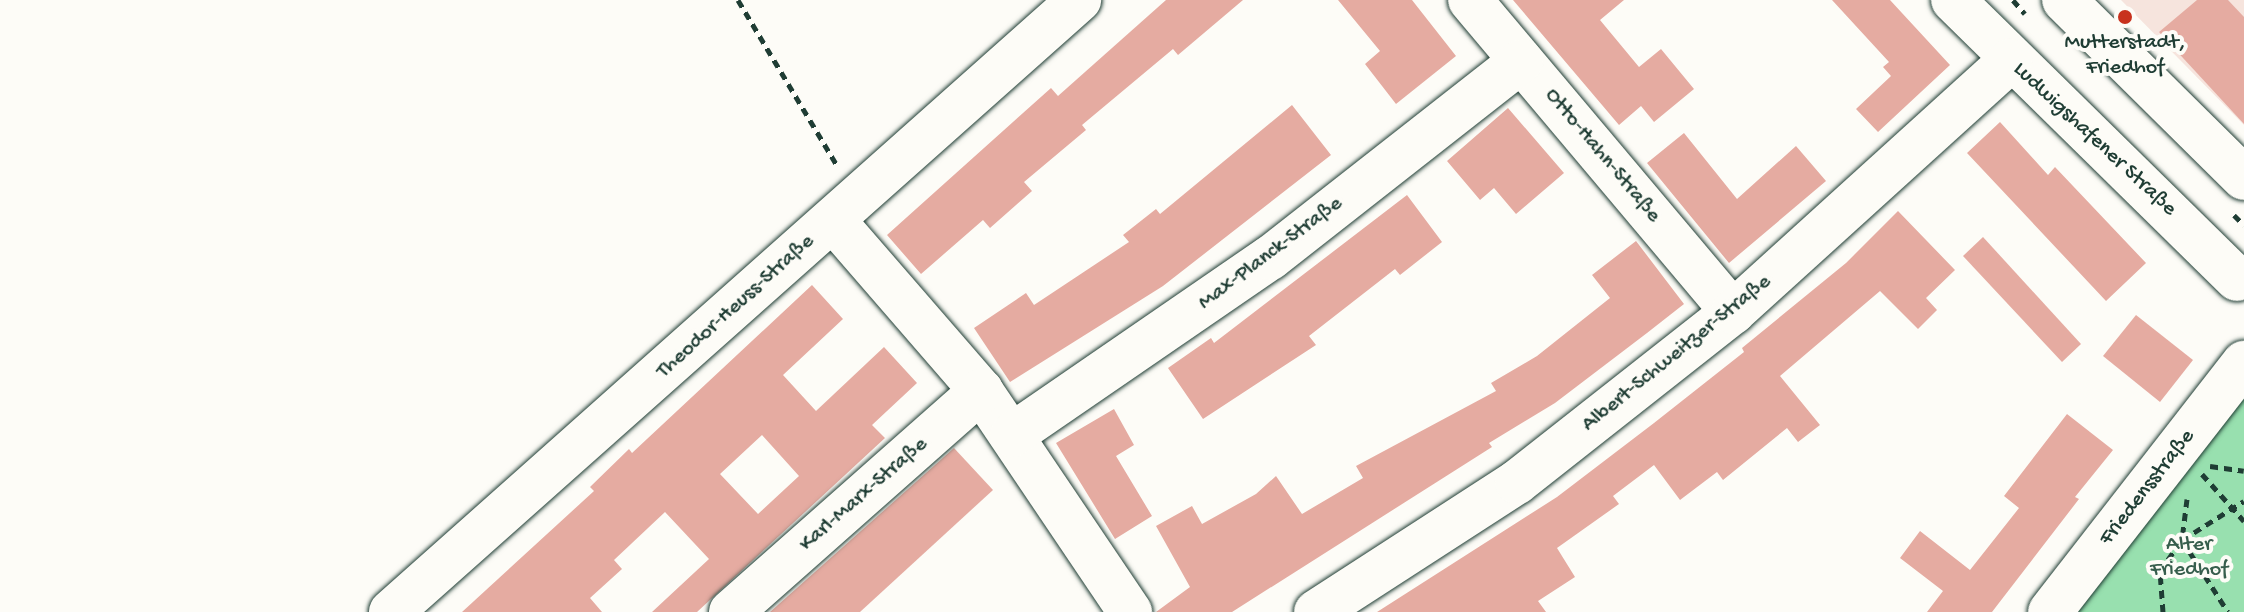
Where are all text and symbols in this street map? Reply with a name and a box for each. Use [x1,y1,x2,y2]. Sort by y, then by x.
marker: Mutterstadt, Friedhof [2116,8,2134,26]
place label: Mutterstadt, Friedhof [2065,30,2185,82]
street label: Ludwigshafener Straße [2007,57,2181,223]
street label: Otto-Hahn-Straße [1538,83,1666,229]
street label: Max-Planck-Straße [1194,191,1348,317]
street label: Theodor-Heuss-Straße [652,229,820,385]
street label: Albert-Schweitzer-Straße [1577,270,1777,438]
street label: Friedensstraße [2095,425,2201,551]
street label: Karl-Marx-Straße [794,432,934,558]
park label: Alter Friedhof [2150,532,2228,584]

